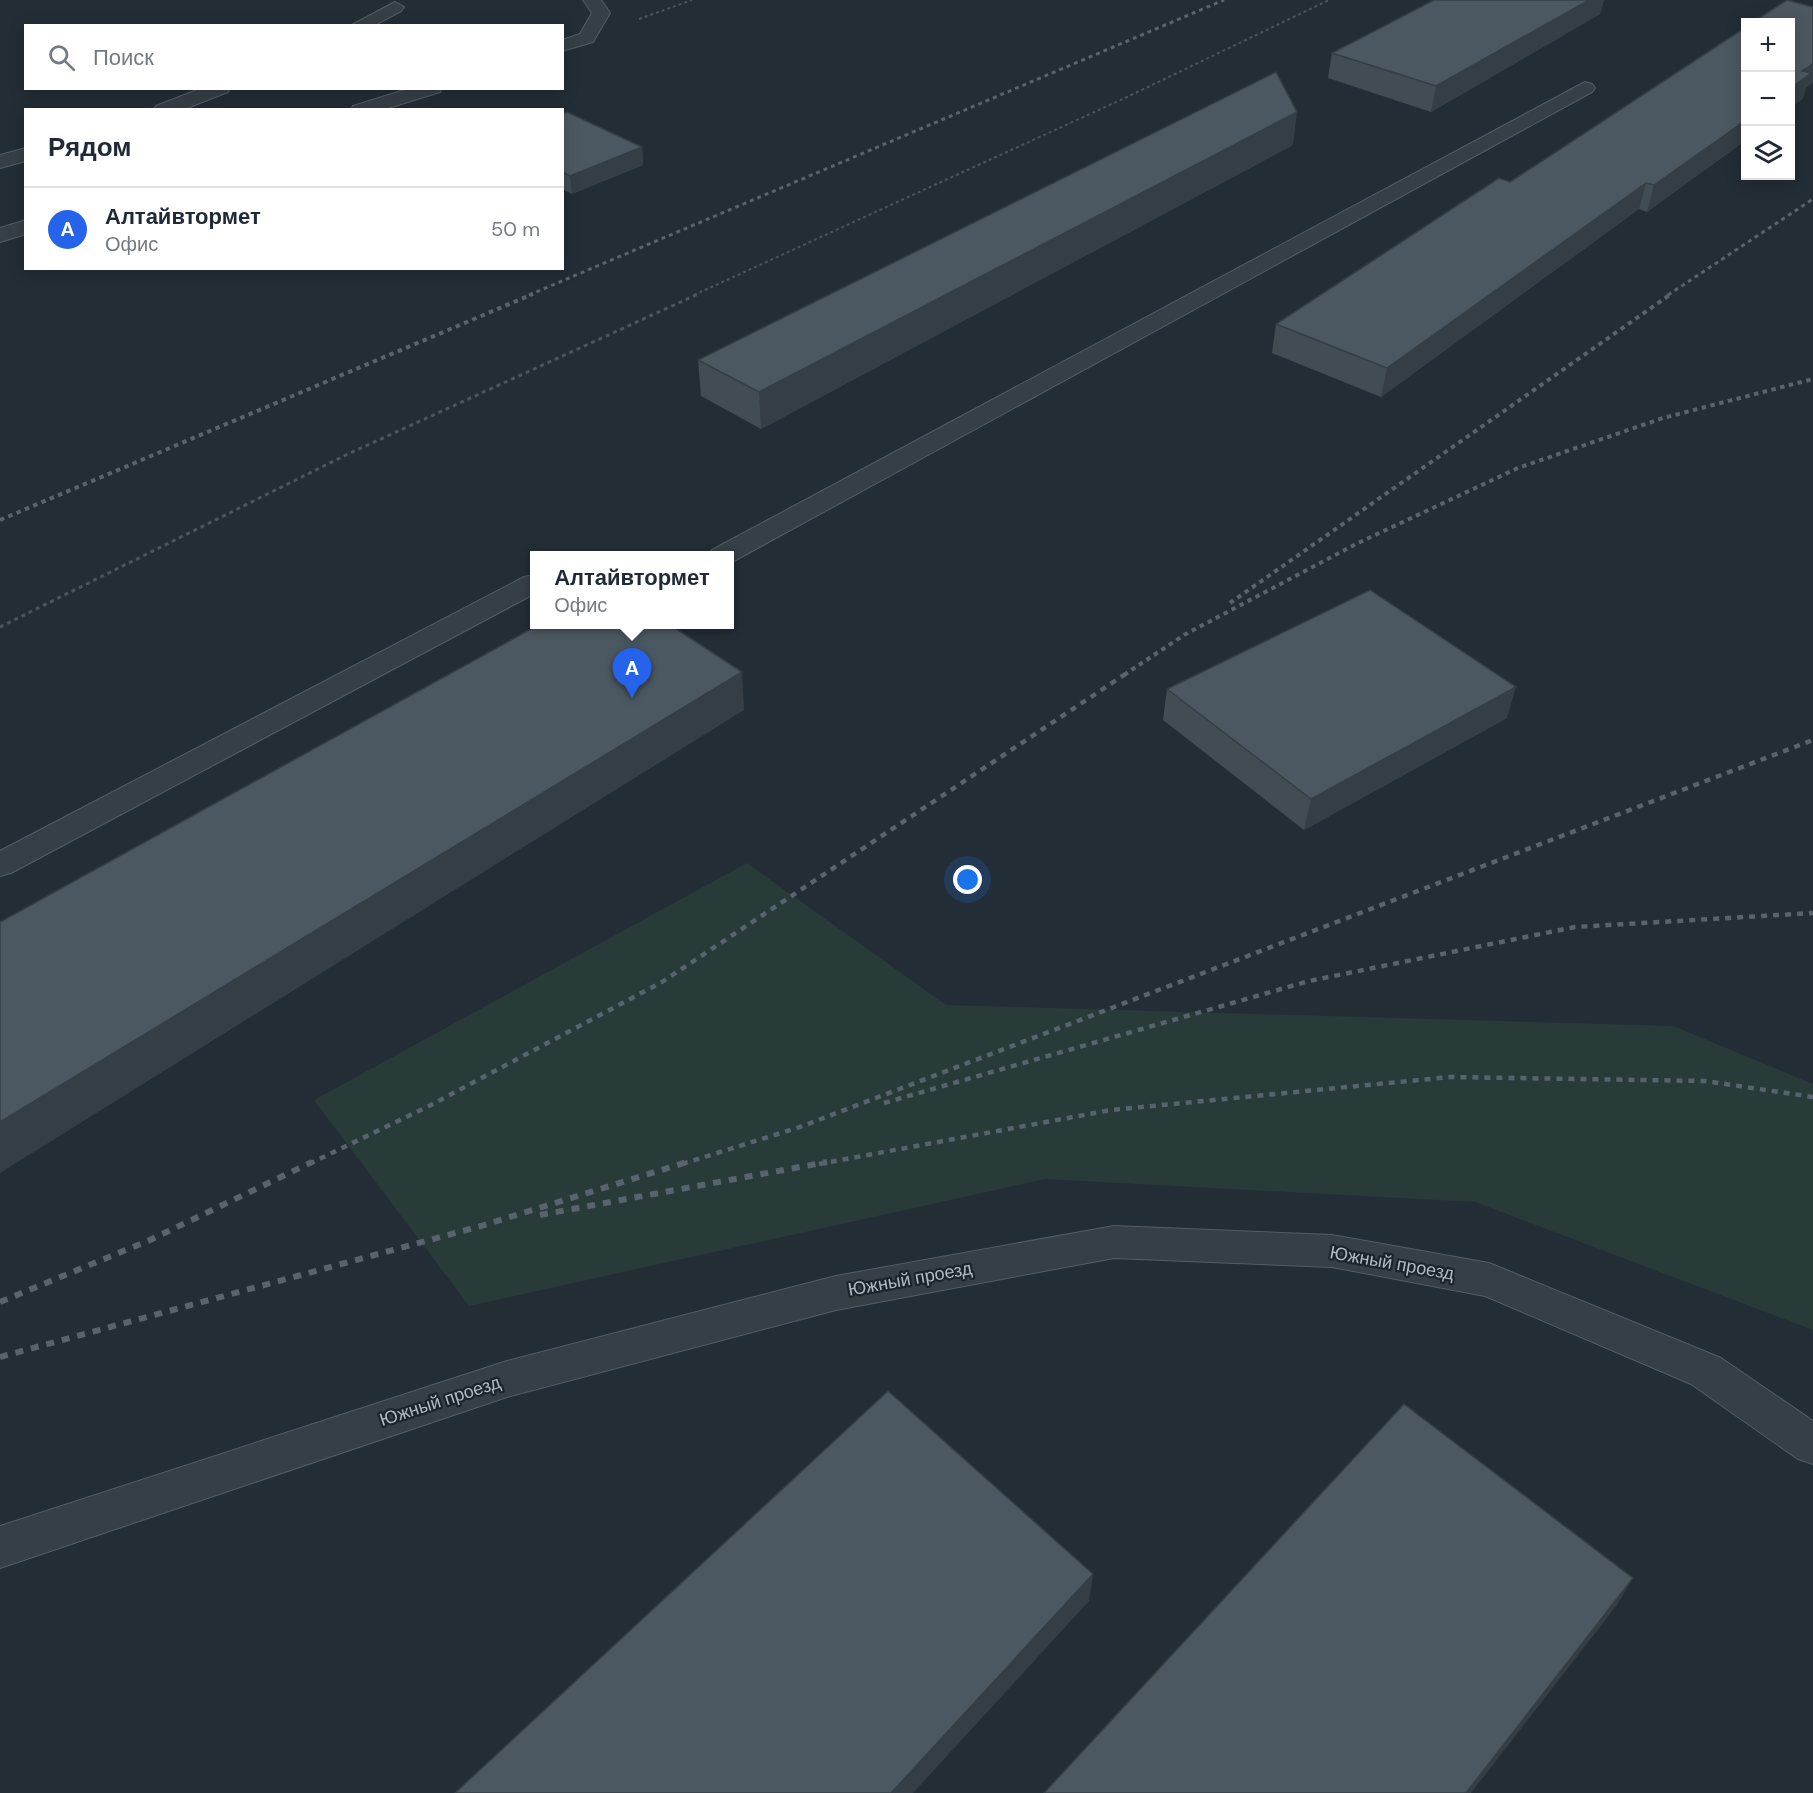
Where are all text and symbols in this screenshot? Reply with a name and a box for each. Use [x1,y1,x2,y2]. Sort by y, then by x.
map controls [1741,18,1795,180]
button: + [1741,18,1795,72]
search box [24,24,564,90]
icon: search [45,41,78,74]
text: Поиск [93,43,154,72]
button: − [1741,72,1795,126]
button: layers [1741,126,1795,180]
text: Рядом [48,130,131,164]
text: Алтайвтормет [105,202,261,231]
text: A [60,216,75,242]
text: 50 m [491,216,540,242]
text: Офис [105,231,158,257]
popup [530,551,734,629]
text: Алтайвтормет [554,563,710,592]
text: Офис [554,592,607,618]
pin: A [612,648,652,698]
your location [953,865,982,894]
street label: Южный проезд [1328,1240,1456,1286]
street label: Южный проезд [846,1256,974,1302]
street label: Южный проезд [377,1370,504,1432]

